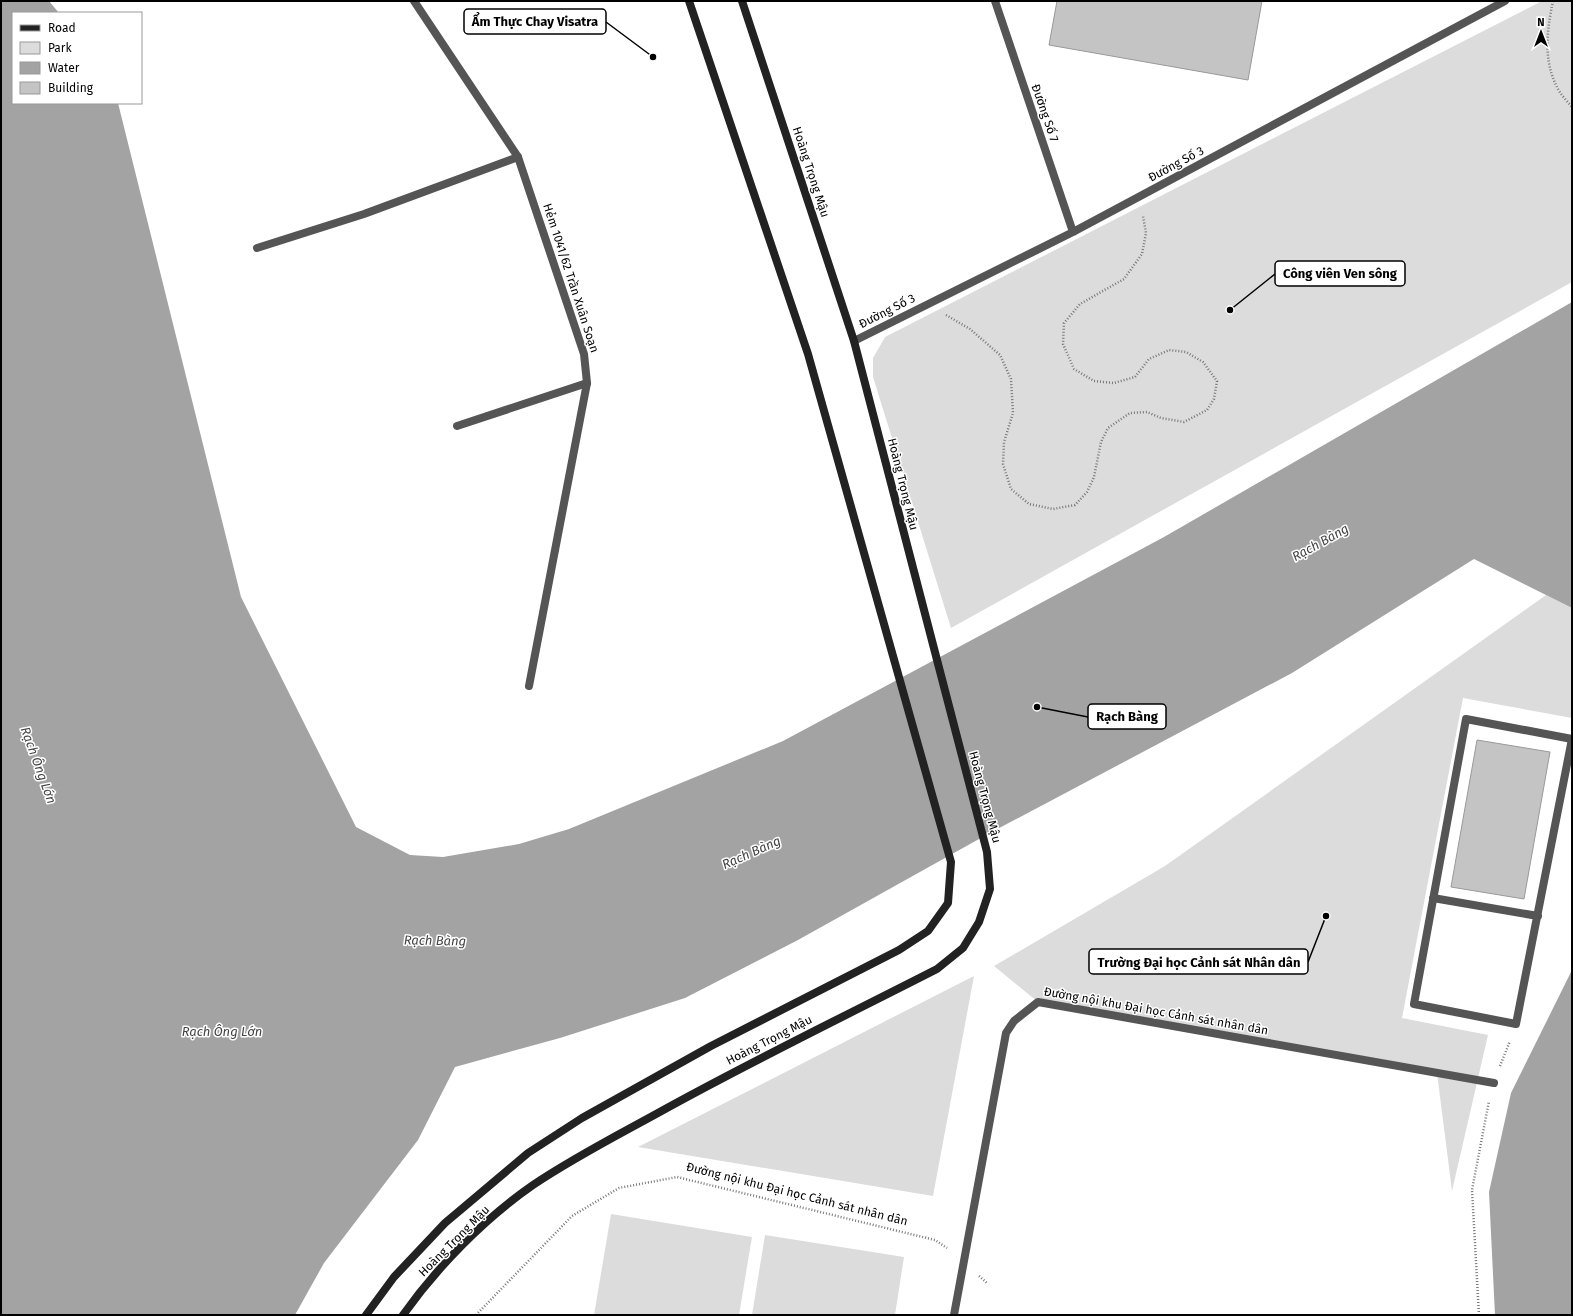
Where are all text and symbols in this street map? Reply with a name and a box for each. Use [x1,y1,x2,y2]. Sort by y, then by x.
callout: Ẩm Thực Chay Visatra [464,9,606,34]
legend [12,12,142,104]
text: Ẩm Thực Chay Visatra [471,12,598,29]
north arrow [1521,12,1561,52]
text: N [1537,16,1545,29]
text: Road [48,21,76,35]
text: Park [48,41,72,55]
text: Water [48,61,80,75]
text: Building [48,81,94,95]
street label: Đường Số 7 [1029,82,1062,144]
street label: Hoàng Trọng Mậu [790,125,832,219]
street label: Đường Số 3 [1145,143,1206,185]
street label: Hẻm 1041/62 Trần Xuân Soạn [540,201,603,354]
callout: Công viên Ven sông [1275,261,1405,286]
text: Công viên Ven sông [1283,266,1398,281]
street label: Đường Số 3 [856,290,917,331]
street label: Hoàng Trọng Mậu [885,436,921,532]
water label: Rạch Bàng [1289,521,1351,564]
callout: Rạch Bàng [1088,704,1166,729]
text: Rạch Bàng [1096,709,1159,724]
water label: Rạch Ông Lớn [18,725,59,806]
street label: Hoàng Trọng Mậu [966,750,1004,844]
water label: Rạch Bàng [720,833,783,872]
water label: Rạch Bàng [404,932,466,949]
callout: Trường Đại học Cảnh sát Nhân dân [1089,949,1308,974]
text: Trường Đại học Cảnh sát Nhân dân [1098,955,1300,970]
street label: Đường nội khu Đại học Cảnh sát nhân dân [1043,984,1269,1038]
street label: Hoàng Trọng Mậu [724,1012,814,1068]
water label: Rạch Ông Lớn [182,1024,262,1039]
street label: Đường nội khu Đại học Cảnh sát nhân dân [685,1160,909,1228]
street label: Hoàng Trọng Mậu [416,1203,492,1279]

